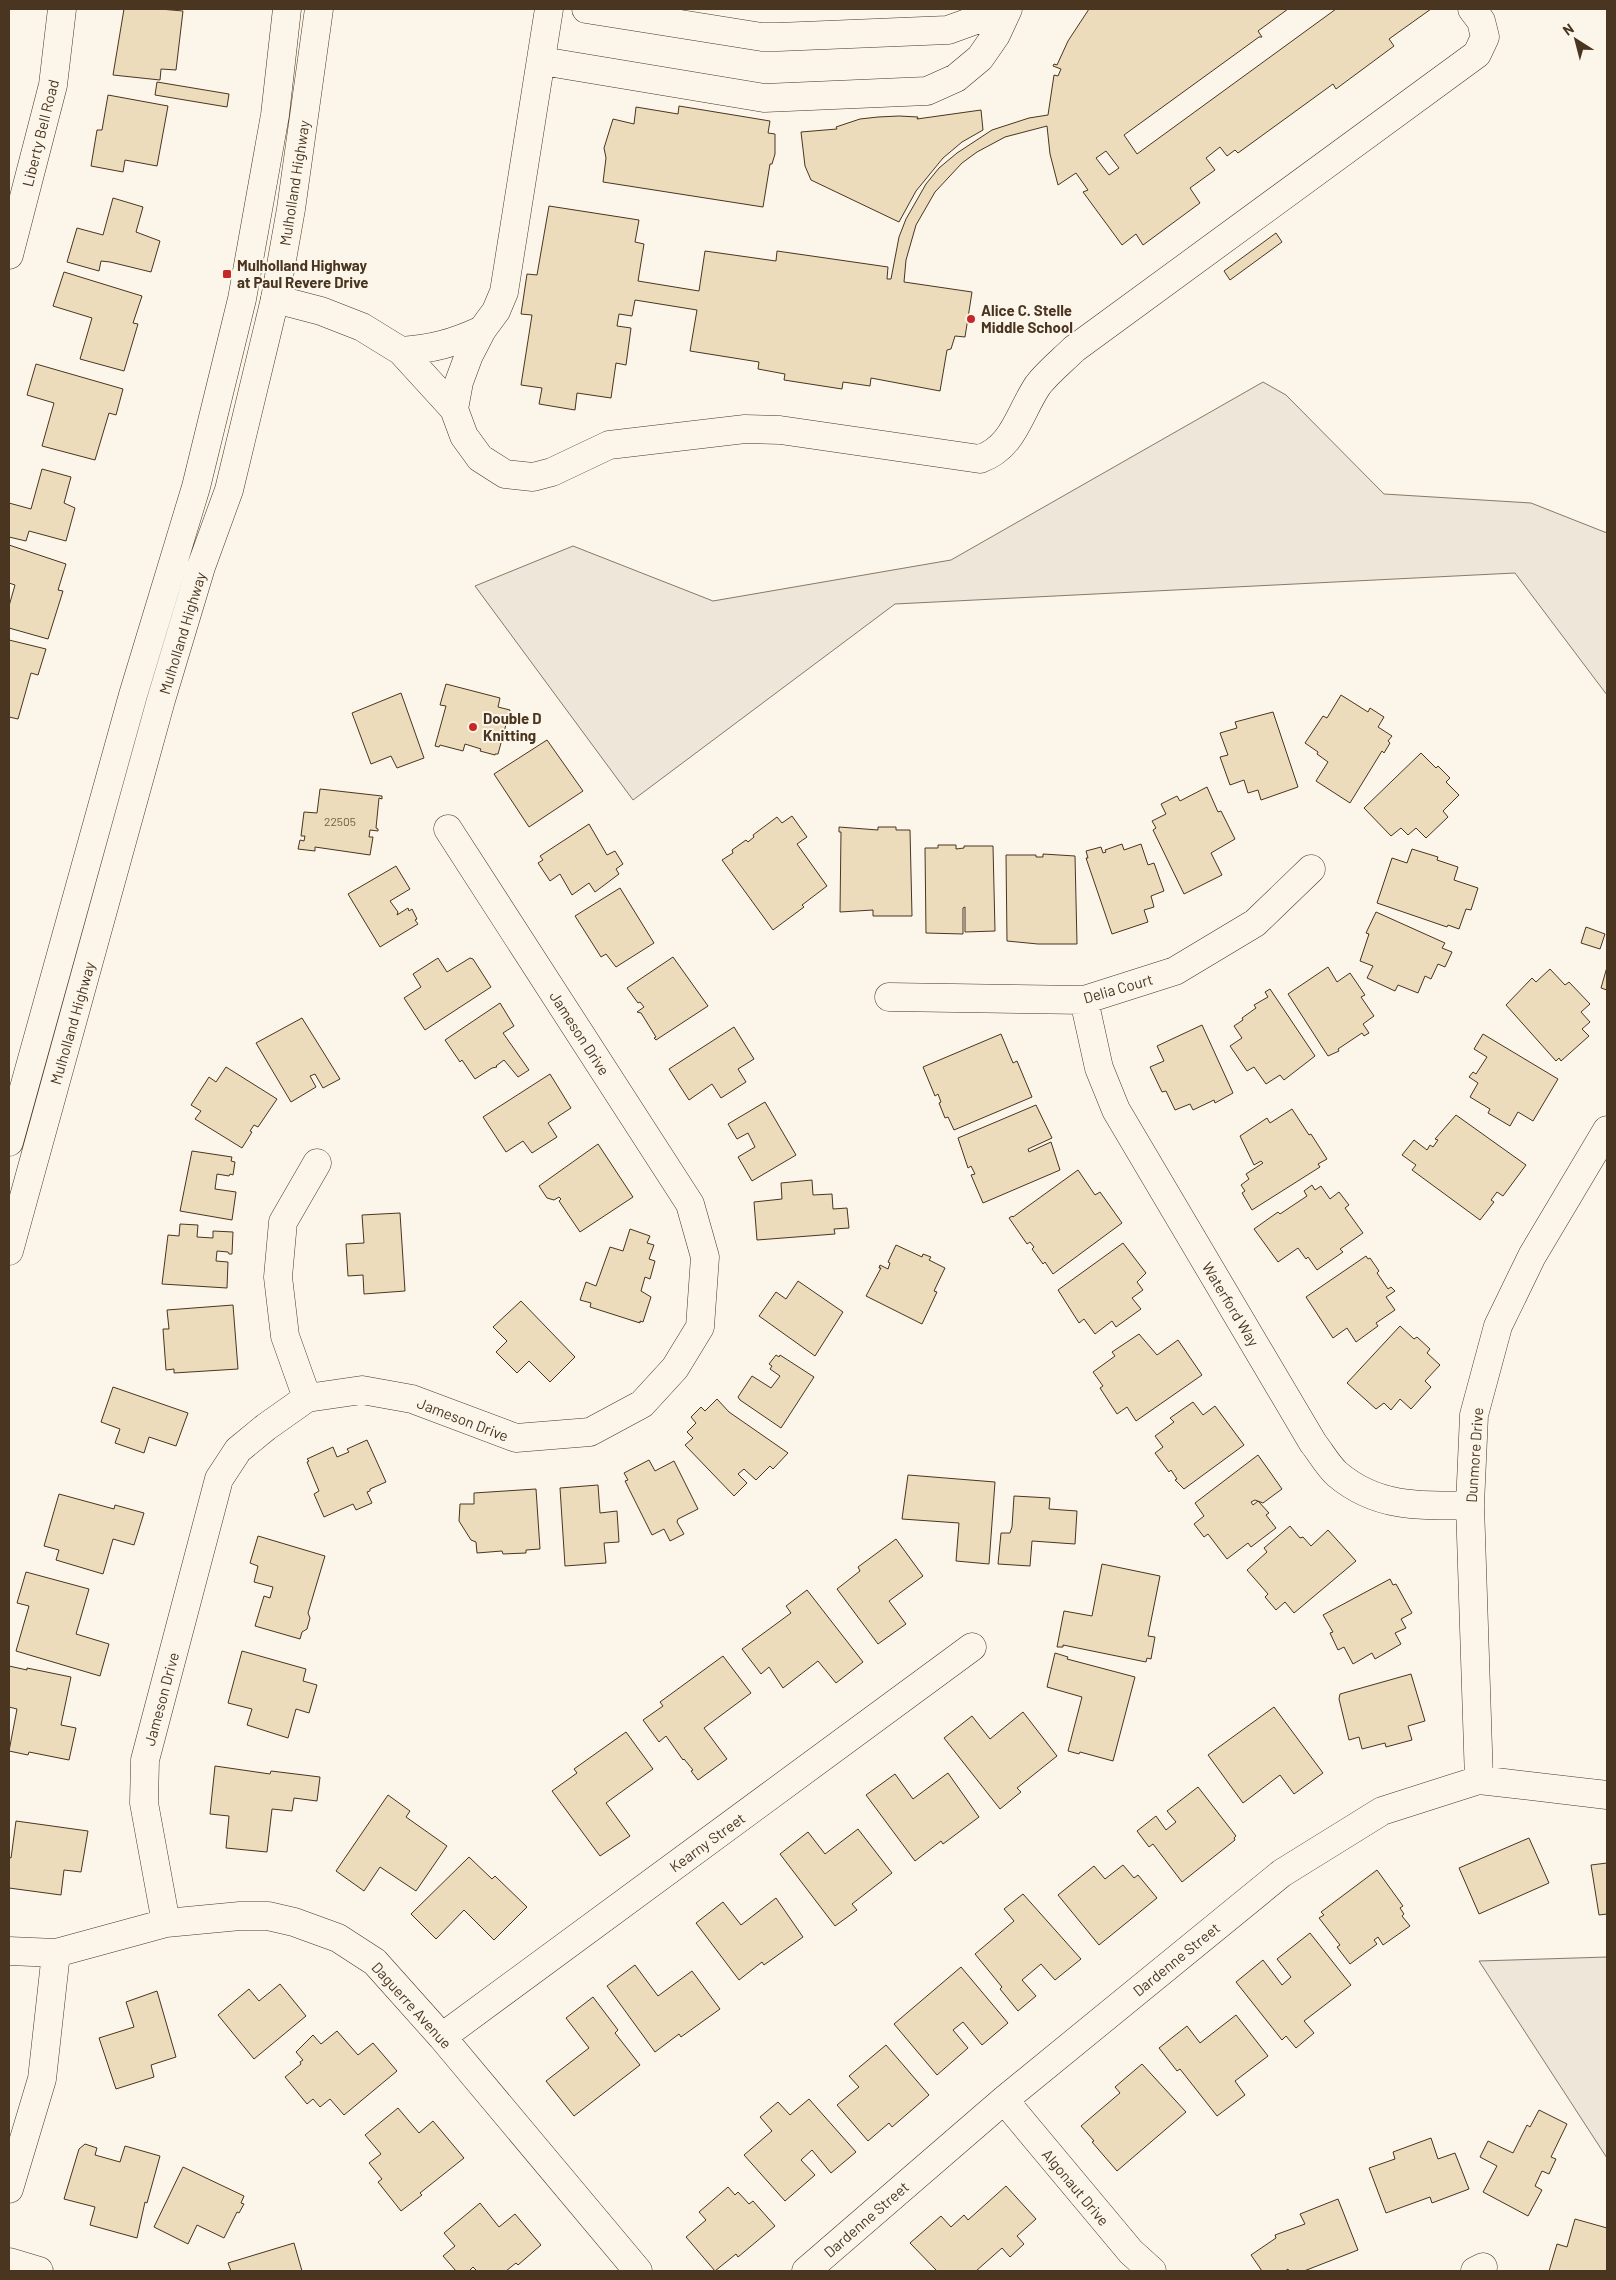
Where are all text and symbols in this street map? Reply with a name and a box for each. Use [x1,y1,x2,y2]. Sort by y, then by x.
north arrow [1551,15,1601,65]
text: N [1559,19,1577,39]
street label: Liberty Bell Road [18,77,62,189]
street label: Mulholland Highway [275,119,313,247]
place label: Mulholland Highway at Paul Revere Drive [237,256,369,291]
marker: Mulholland Highway at Paul Revere Drive [221,268,233,280]
place label: Alice C. Stelle Middle School [981,301,1073,336]
marker: Alice C. Stelle Middle School [965,313,977,325]
street label: Mulholland Highway [155,570,209,696]
place label: Double D Knitting [483,709,541,744]
marker: Double D Knitting [467,721,479,733]
house number: 22505 [324,814,356,828]
street label: Mulholland Highway [46,959,98,1086]
street label: Delia Court [1081,969,1155,1007]
street label: Jameson Drive [546,988,614,1078]
street label: Waterford Way [1199,1259,1263,1350]
street label: Jameson Drive [415,1393,511,1445]
street label: Dunmore Drive [1462,1407,1486,1503]
street label: Jameson Drive [140,1650,182,1748]
street label: Kearny Street [666,1809,748,1875]
street label: Dardenne Street [1129,1919,1223,1999]
street label: Daguerre Avenue [368,1958,456,2052]
street label: Algonaut Drive [1039,2145,1113,2229]
street label: Dardenne Street [820,2177,912,2261]

